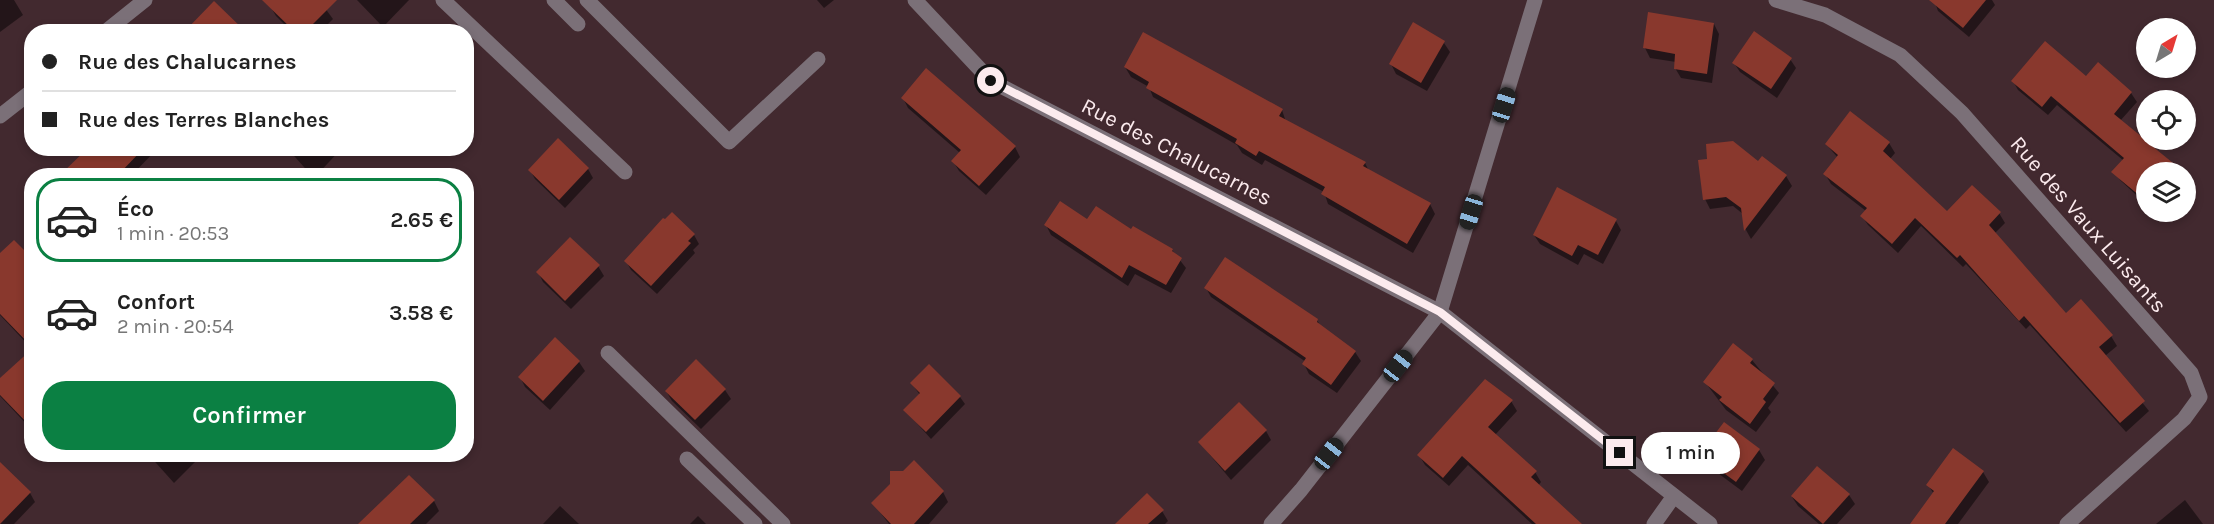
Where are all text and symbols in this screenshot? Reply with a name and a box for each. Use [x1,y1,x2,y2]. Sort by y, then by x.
north arrow [2136,18,2196,78]
map controls [2136,18,2196,222]
text: Rue des Chalucarnes [78,49,297,75]
route start [977,67,1004,94]
car [1490,85,1518,125]
button: locate [2136,90,2196,150]
street label: Rue des Chalucarnes [1077,93,1276,211]
text: Rue des Terres Blanches [78,107,329,133]
street label: Rue des Vaux Luisants [2005,131,2172,318]
button: layers [2136,162,2196,222]
car [1457,192,1485,232]
icon: car [45,193,99,247]
text: Éco [117,196,154,222]
text: 2.65 € [390,207,453,233]
text: 1 min · 20:53 [117,222,229,245]
icon: car [45,286,99,340]
text: Confort [117,289,195,315]
text: 3.58 € [389,300,453,326]
text: 2 min · 20:54 [117,315,234,338]
car [1380,346,1416,386]
button: Confirmer [42,381,456,450]
callout: 1 min [1641,432,1740,474]
car [1311,434,1347,474]
route end [1606,439,1633,466]
text: 1 min [1666,441,1715,464]

